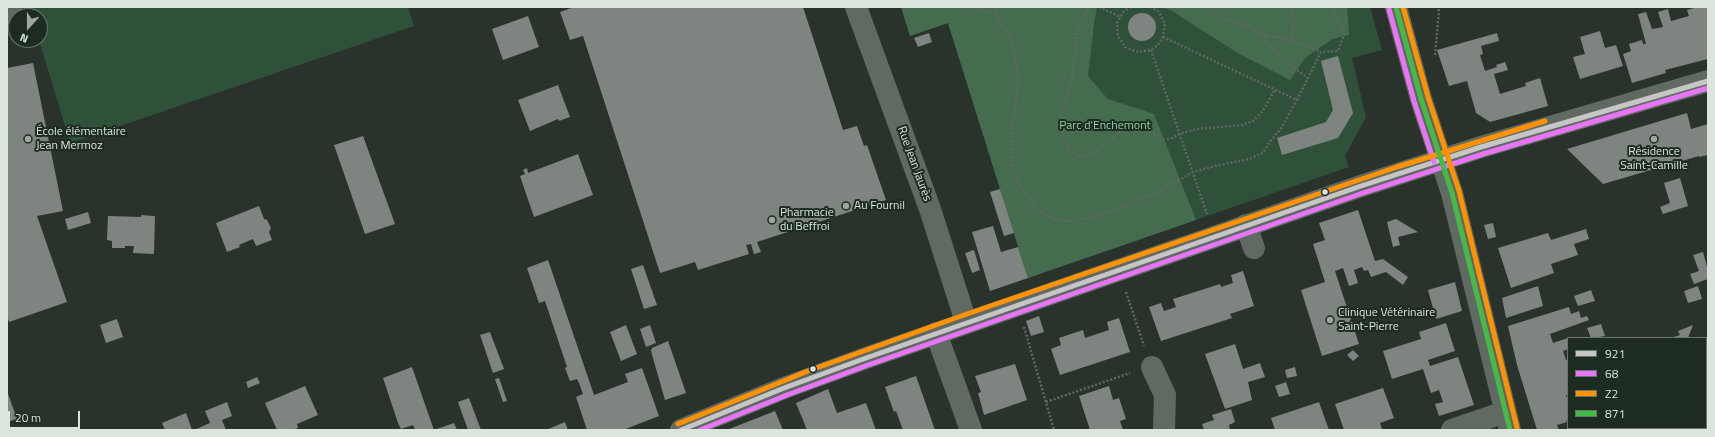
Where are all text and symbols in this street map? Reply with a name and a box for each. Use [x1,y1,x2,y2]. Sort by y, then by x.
north arrow [8,8,48,48]
text: N [18,29,30,47]
park label: Parc d'Enchemont [1059,119,1151,133]
place label: École élémentaire Jean Mermoz [36,125,126,153]
street label: Rue Jean Jaurès [894,125,934,203]
marker: École élémentaire Jean Mermoz [23,134,33,144]
marker: Résidence Saint-Camille [1649,134,1659,144]
place label: Résidence Saint-Camille [1620,145,1688,173]
unlabelled marker [1320,187,1330,197]
place label: Au Fournil [854,199,905,213]
marker: Au Fournil [841,201,851,211]
place label: Pharmacie du Beffroi [780,206,834,234]
marker: Pharmacie du Beffroi [767,215,777,225]
place label: Clinique Vétérinaire Saint-Pierre [1338,306,1435,334]
marker: Clinique Vétérinaire Saint-Pierre [1325,315,1335,325]
legend [1567,337,1707,429]
text: 921 [1605,344,1625,363]
unlabelled marker [808,364,818,374]
text: 68 [1605,364,1618,383]
text: Z2 [1605,384,1618,403]
scale bar [10,403,82,429]
text: 871 [1605,404,1625,423]
text: 20 m [15,408,41,427]

